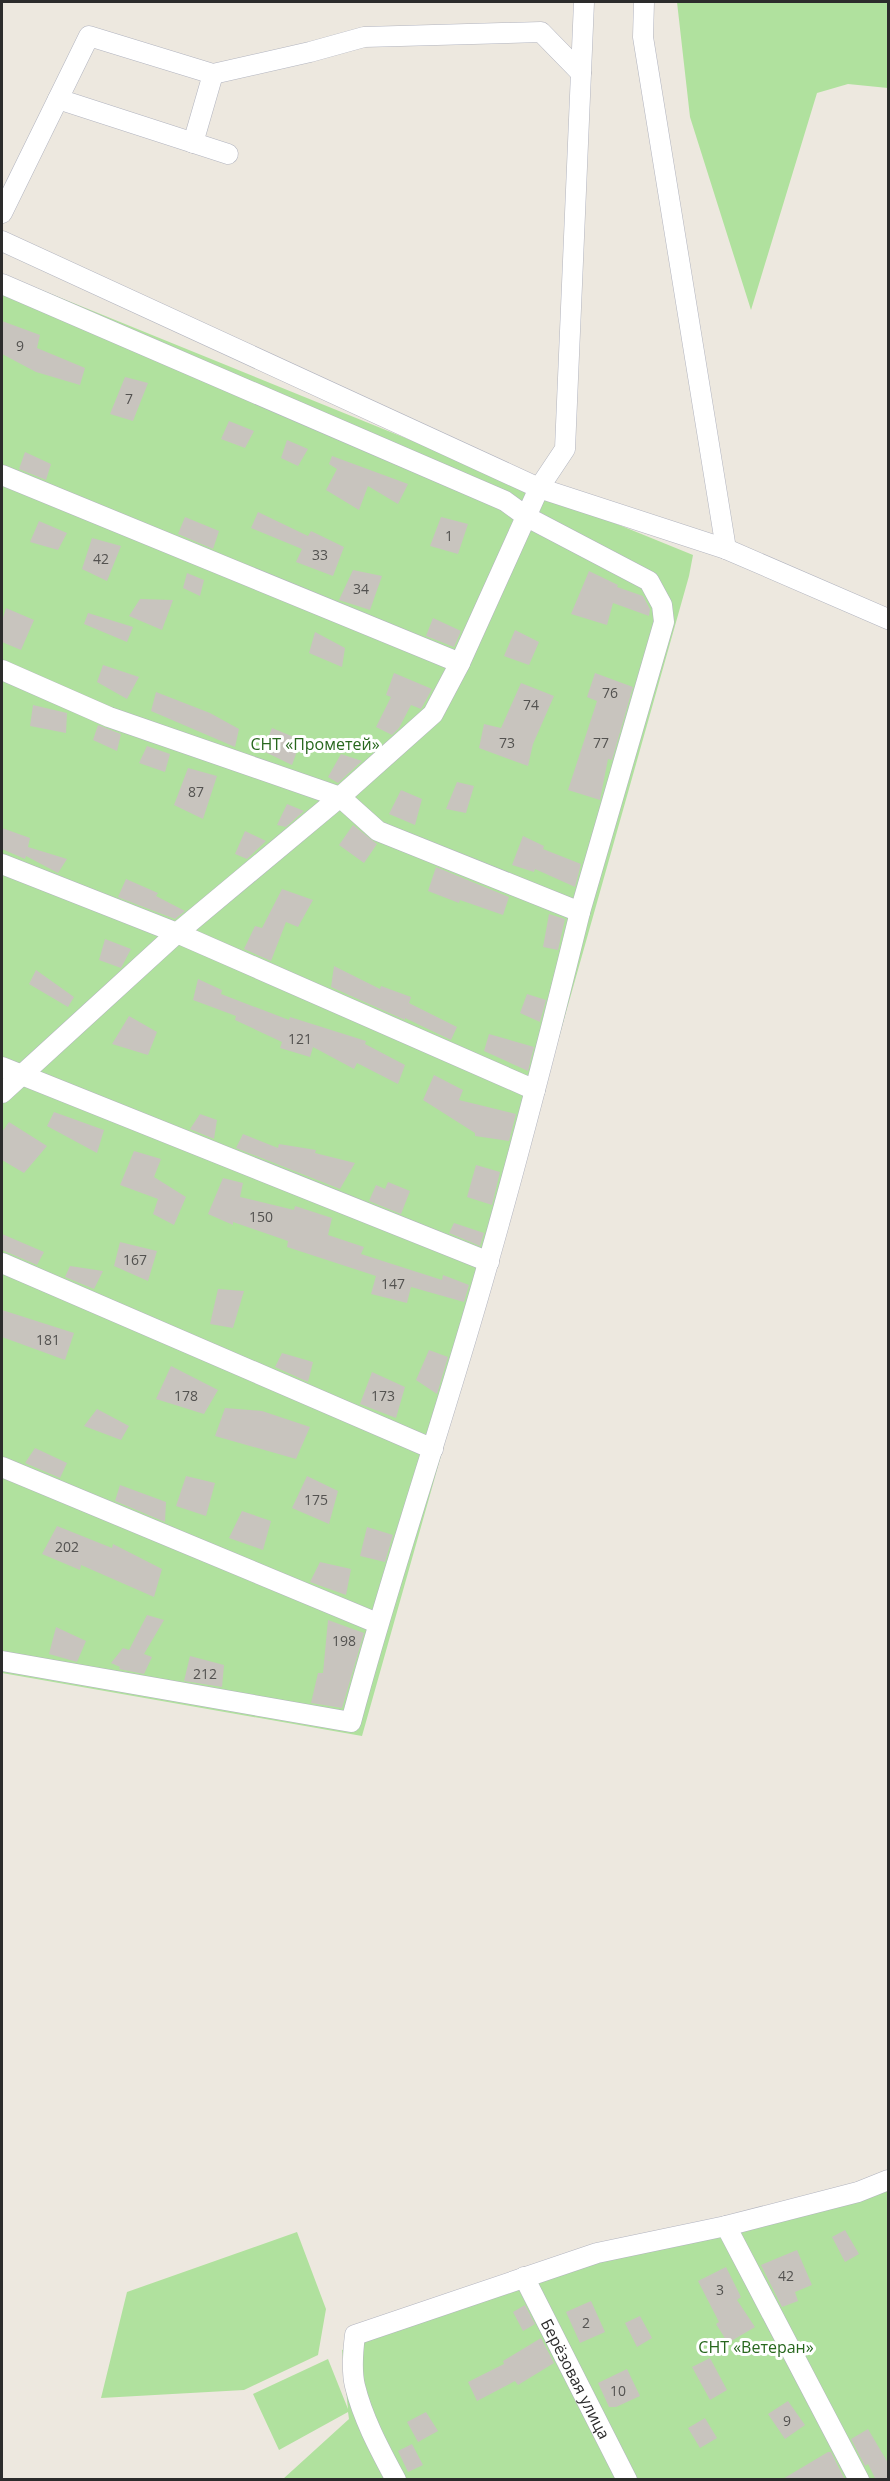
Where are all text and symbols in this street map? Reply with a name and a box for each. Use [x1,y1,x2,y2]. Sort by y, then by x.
house number: 9 [16,336,24,355]
house number: 7 [125,389,133,408]
house number: 1 [445,526,453,545]
house number: 33 [312,545,328,564]
house number: 42 [93,549,109,568]
house number: 34 [353,579,369,598]
house number: 76 [602,683,618,702]
house number: 74 [523,695,539,714]
park label: СНТ «Прометей» [250,733,380,755]
house number: 73 [499,733,515,752]
house number: 77 [593,733,609,752]
house number: 87 [188,782,204,801]
house number: 121 [288,1029,312,1048]
house number: 150 [249,1207,273,1226]
house number: 167 [123,1250,147,1269]
house number: 147 [381,1274,405,1293]
house number: 181 [36,1330,60,1349]
house number: 178 [174,1386,198,1405]
house number: 173 [371,1386,395,1405]
house number: 175 [304,1490,328,1509]
house number: 202 [55,1537,79,1556]
house number: 198 [332,1631,356,1650]
house number: 212 [193,1664,217,1683]
house number: 42 [778,2266,794,2285]
house number: 3 [716,2280,724,2299]
house number: 2 [582,2313,590,2332]
street label: Берёзовая улица [536,2315,615,2443]
park label: СНТ «Ветеран» [698,2336,814,2358]
house number: 10 [610,2381,626,2400]
house number: 9 [783,2411,791,2430]

